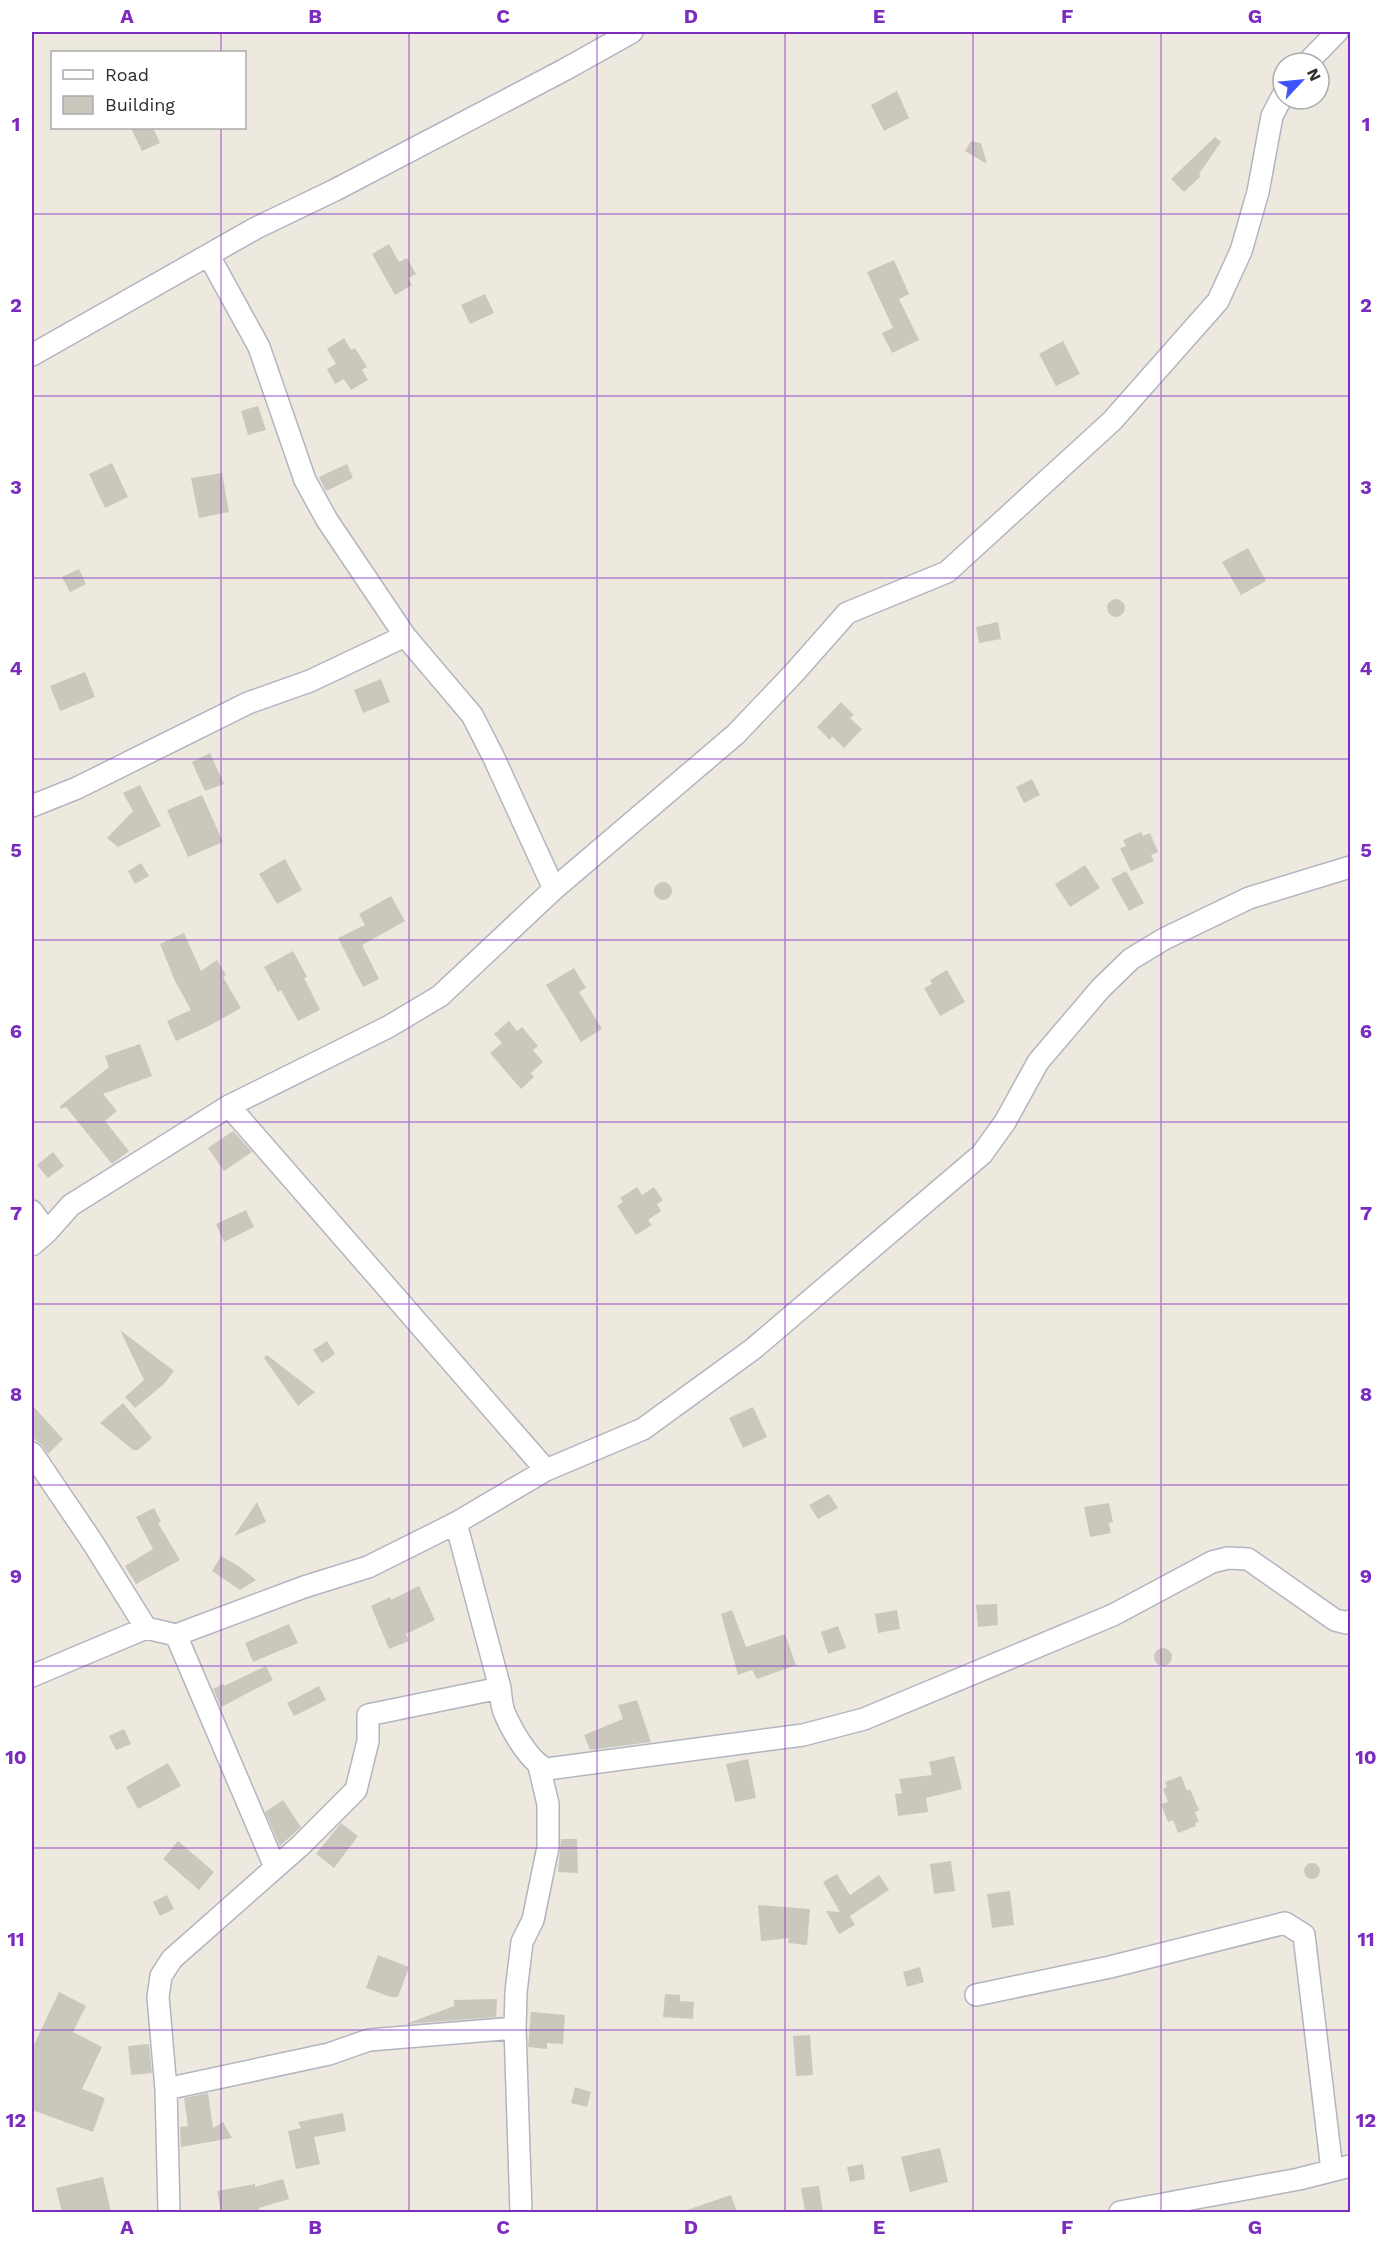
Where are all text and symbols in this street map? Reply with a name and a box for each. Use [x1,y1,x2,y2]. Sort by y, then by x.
text: A [120,4,134,28]
text: B [308,4,322,28]
text: C [496,4,510,28]
text: D [684,4,698,28]
text: E [873,4,885,28]
text: F [1061,4,1073,28]
text: G [1248,4,1262,28]
legend [51,51,246,129]
north arrow [1271,51,1331,111]
text: Road [105,64,149,85]
text: N [1303,65,1325,84]
text: Building [105,94,175,115]
text: 1 [12,112,20,136]
text: 1 [1362,112,1370,136]
text: 2 [10,293,22,317]
text: 2 [1360,293,1372,317]
text: 3 [10,475,22,499]
text: 3 [1360,475,1372,499]
text: 4 [10,656,23,680]
text: 4 [1360,656,1373,680]
text: 5 [10,838,22,862]
text: 5 [1360,838,1372,862]
text: 6 [10,1019,22,1043]
text: 6 [1360,1019,1372,1043]
text: 7 [10,1201,22,1225]
text: 7 [1360,1201,1372,1225]
text: 8 [10,1382,22,1406]
text: 8 [1360,1382,1372,1406]
text: 9 [10,1564,22,1588]
text: 9 [1360,1564,1372,1588]
text: 10 [5,1745,27,1769]
text: 10 [1355,1745,1377,1769]
text: 11 [7,1927,25,1951]
text: 11 [1357,1927,1375,1951]
text: 12 [6,2108,26,2132]
text: 12 [1356,2108,1376,2132]
text: A [120,2215,134,2239]
text: B [308,2215,322,2239]
text: C [496,2215,510,2239]
text: D [684,2215,698,2239]
text: E [873,2215,885,2239]
text: F [1061,2215,1073,2239]
text: G [1248,2215,1262,2239]

